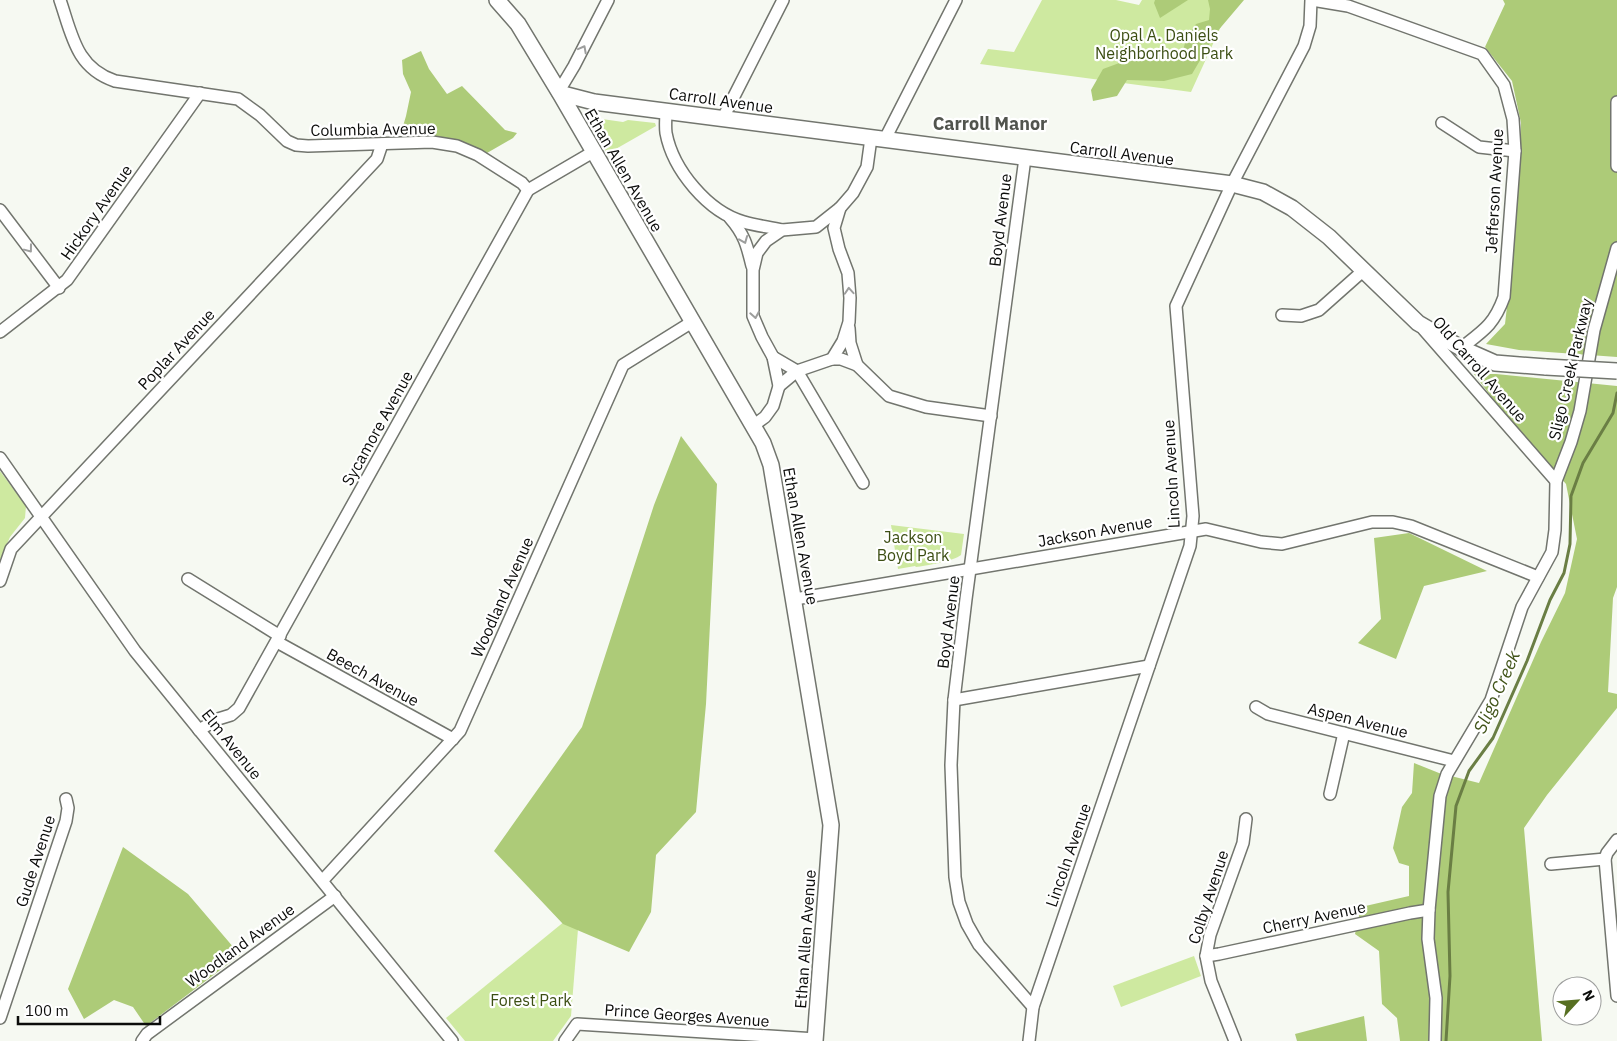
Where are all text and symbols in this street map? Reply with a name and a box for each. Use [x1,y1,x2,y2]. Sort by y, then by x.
park label: Opal A. Daniels Neighborhood Park [1095,25,1234,63]
one-way arrow [577,45,587,54]
street label: Carroll Avenue [668,83,775,117]
street label: Ethan Allen Avenue [580,105,668,236]
district label: Carroll Manor [933,112,1047,135]
street label: Columbia Avenue [310,118,436,140]
street label: Jefferson Avenue [1481,128,1507,254]
street label: Carroll Avenue [1069,137,1176,169]
street label: Hickory Avenue [56,160,136,263]
street label: Boyd Avenue [984,172,1016,268]
one-way arrow [738,235,749,244]
one-way arrow [24,243,32,252]
one-way arrow [844,287,855,295]
street label: Sligo Creek Parkway [1544,296,1596,442]
street label: Poplar Avenue [133,304,219,394]
one-way arrow [749,311,759,320]
street label: Old Carroll Avenue [1429,312,1532,426]
street label: Sycamore Avenue [337,367,417,489]
street label: Lincoln Avenue [1158,419,1184,529]
street label: Ethan Allen Avenue [779,466,823,607]
street label: Jackson Avenue [1036,511,1154,551]
park label: Jackson Boyd Park [877,527,950,565]
street label: Woodland Avenue [466,534,538,660]
street label: Boyd Avenue [932,574,964,670]
street label: Beech Avenue [323,643,423,711]
water label: Sligo Creek [1468,646,1525,737]
street label: Aspen Avenue [1306,698,1410,742]
street label: Elm Avenue [198,705,267,783]
street label: Lincoln Avenue [1041,800,1095,910]
street label: Gude Avenue [11,812,59,909]
street label: Colby Avenue [1183,847,1233,947]
street label: Ethan Allen Avenue [790,869,820,1009]
street label: Cherry Avenue [1261,896,1368,938]
street label: Woodland Avenue [182,899,299,991]
north arrow [1552,976,1602,1026]
text: N [1578,987,1599,1004]
park label: Forest Park [490,990,572,1010]
scale bar [18,994,160,1026]
street label: Prince Georges Avenue [604,999,770,1031]
text: 100 m [25,1001,69,1020]

